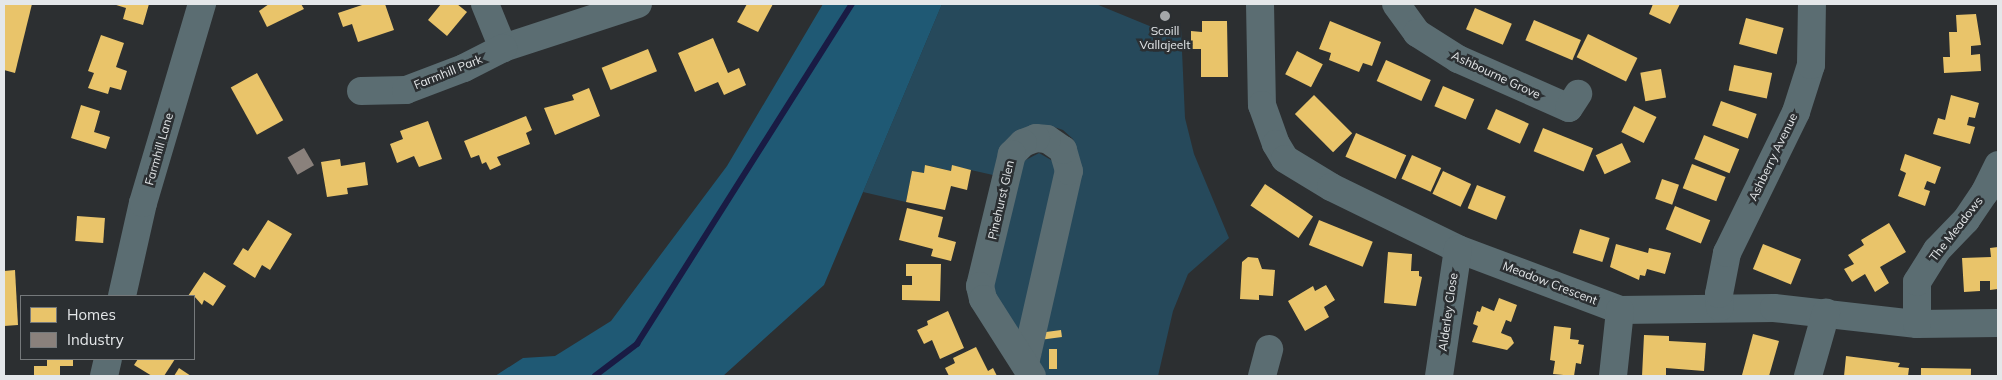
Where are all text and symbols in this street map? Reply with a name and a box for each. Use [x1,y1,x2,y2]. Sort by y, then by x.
marker: Scoill Vallajeelt [1159,10,1171,22]
place label: Scoill Vallajeelt [1140,24,1190,52]
street label: Ashbourne Grove [1449,48,1543,102]
street label: Farmhill Park [412,52,484,92]
street label: Farmhill Lane [142,111,176,187]
street label: Ashberry Avenue [1746,111,1800,203]
street label: Pinehurst Glen [985,159,1017,241]
street label: The Meadows [1926,194,1986,264]
street label: Meadow Crescent [1501,258,1599,308]
street label: Alderley Close [1435,272,1461,352]
legend [20,295,195,360]
text: Homes [67,305,116,324]
text: Industry [67,330,124,349]

